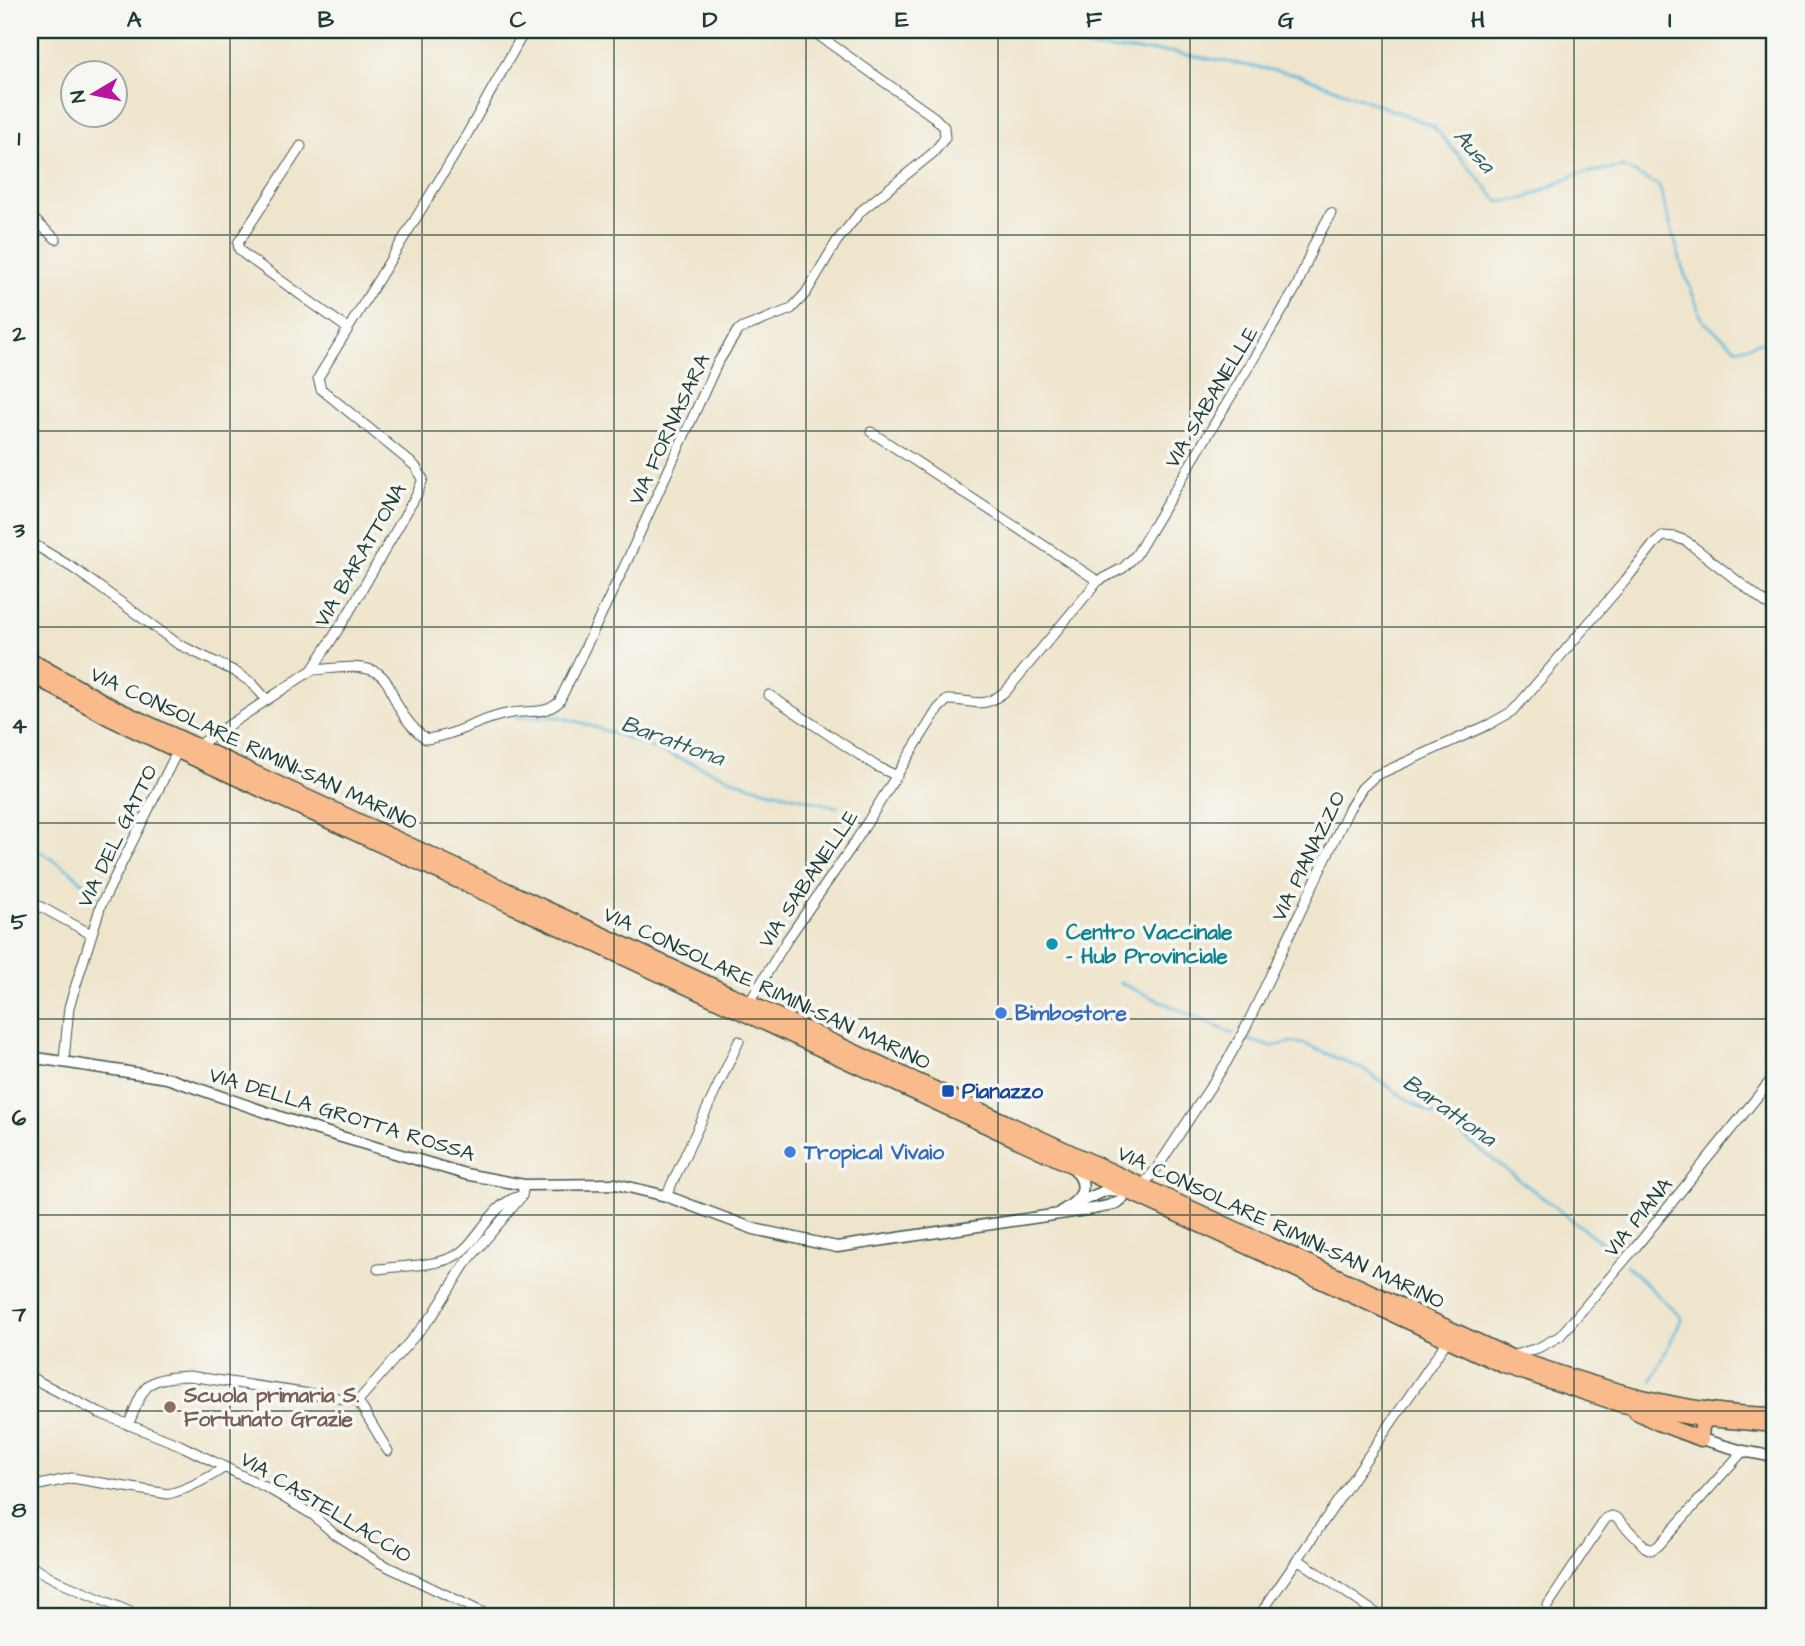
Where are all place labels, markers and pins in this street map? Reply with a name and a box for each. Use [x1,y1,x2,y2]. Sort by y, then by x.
place label: Centro Vaccinale - Hub Provinciale [1066,918,1233,971]
marker: Centro Vaccinale - Hub Provinciale [1044,936,1060,952]
place label: Bimbostore [1015,999,1127,1028]
marker: Bimbostore [993,1005,1009,1021]
place label: Pianazzo [962,1077,1043,1106]
marker: Pianazzo [940,1083,956,1099]
place label: Tropical Vivaio [803,1138,944,1168]
marker: Tropical Vivaio [782,1144,798,1160]
place label: Scuola primaria S. Fortunato Grazie [183,1381,359,1434]
marker: Scuola primaria S. Fortunato Grazie [162,1399,178,1415]

